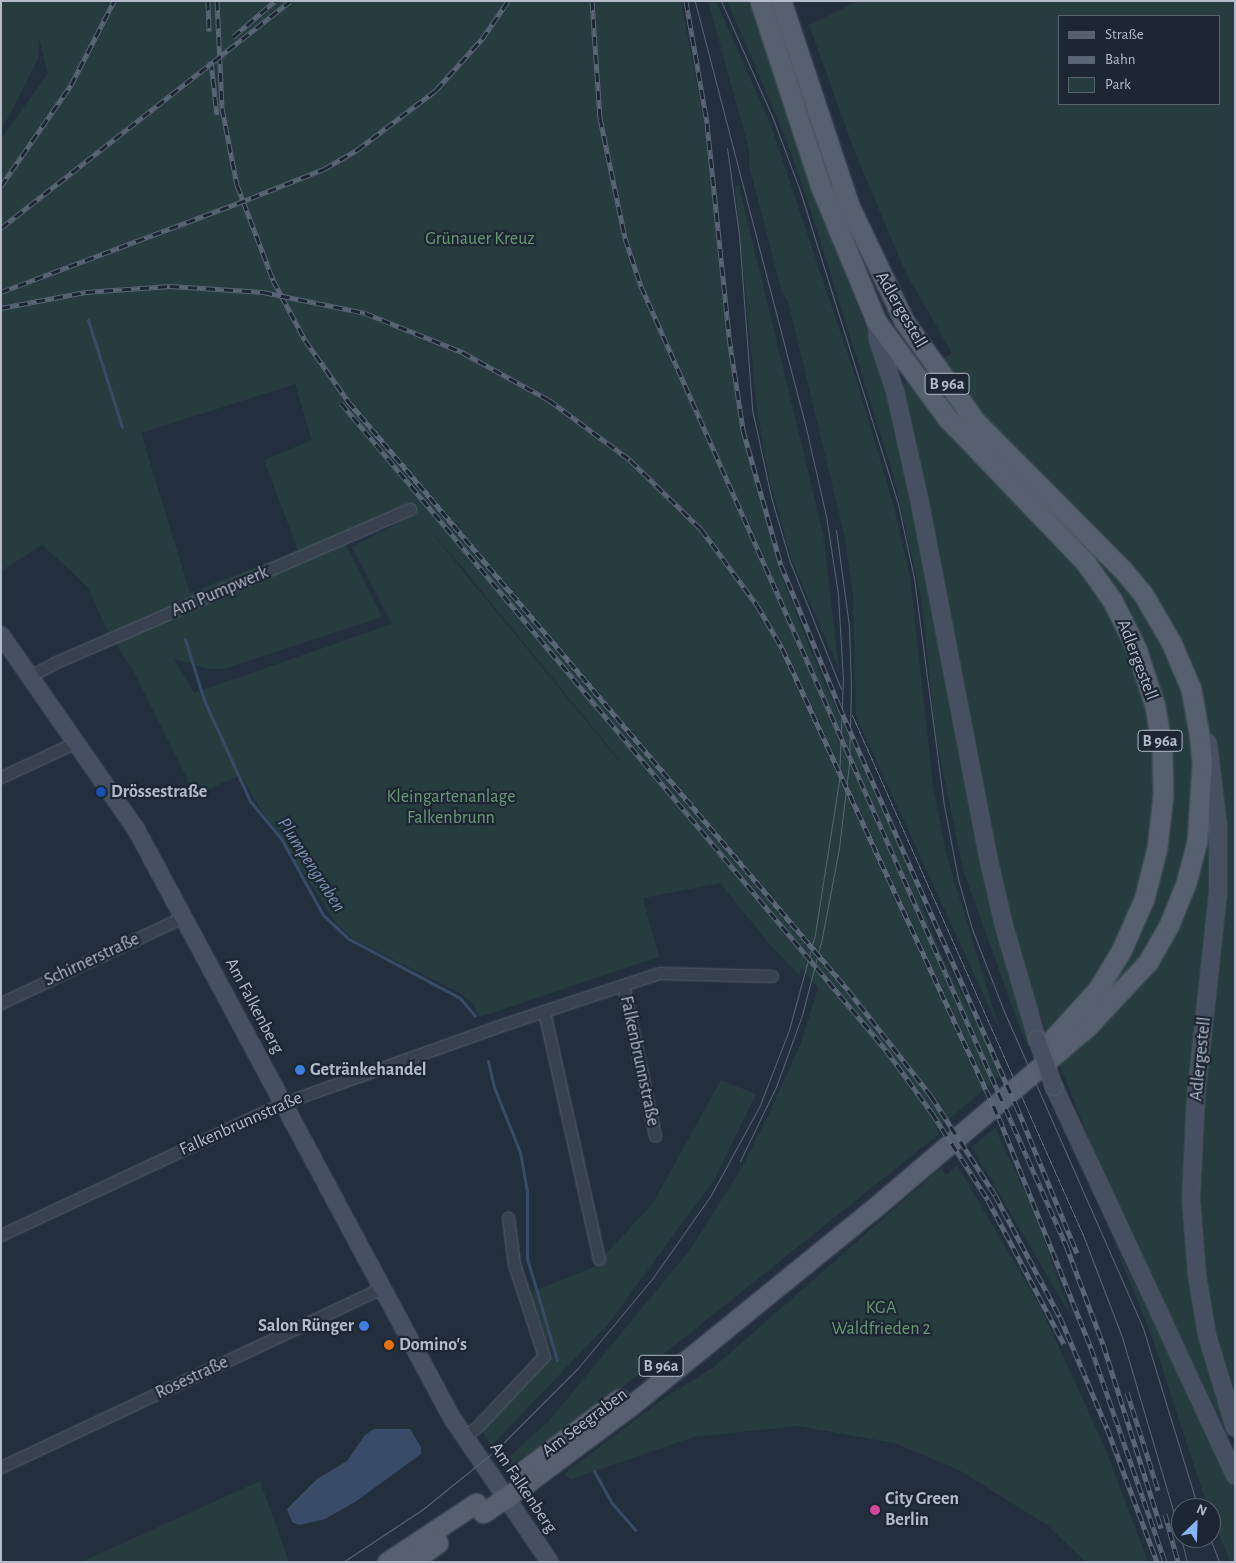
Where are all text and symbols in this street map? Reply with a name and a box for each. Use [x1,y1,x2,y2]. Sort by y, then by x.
legend [1058,15,1221,105]
text: Straße [1105,27,1144,42]
text: Bahn [1105,52,1135,67]
text: Park [1105,77,1131,92]
park label: Grünauer Kreuz [425,228,535,250]
street label: Adlergestell [871,268,931,352]
road number: B 96a [924,370,970,398]
street label: Am Pumpwerk [168,562,272,622]
street label: Adlergestell [1112,617,1162,703]
road number: B 96a [1138,728,1182,754]
place label: Drössestraße [111,781,207,803]
marker: Drössestraße [95,786,107,798]
park label: Kleingartenanlage Falkenbrunn [386,787,516,830]
water label: Plumpengraben [272,813,350,917]
street label: Schirnerstraße [41,929,143,991]
street label: Am Falkenberg [220,954,288,1058]
street label: Falkenbrunnstraße [615,994,663,1128]
street label: Adlergestell [1186,1016,1216,1102]
place label: Getränkehandel [310,1059,427,1081]
marker: Getränkehandel [294,1064,306,1076]
street label: Falkenbrunnstraße [176,1087,306,1161]
park label: KGA Waldfrieden 2 [831,1298,931,1340]
place label: Salon Rünger [258,1315,354,1337]
marker: Salon Rünger [358,1320,370,1332]
place label: Domino's [399,1334,467,1356]
marker: Domino's [383,1339,395,1351]
street label: Rosestraße [152,1352,232,1404]
road number: B 96a [638,1352,684,1380]
street label: Am Seegraben [538,1384,632,1462]
street label: Am Falkenberg [485,1438,561,1538]
place label: City Green Berlin [885,1489,959,1532]
north arrow [1171,1498,1221,1548]
text: N [1194,1502,1209,1519]
marker: City Green Berlin [869,1504,881,1516]

